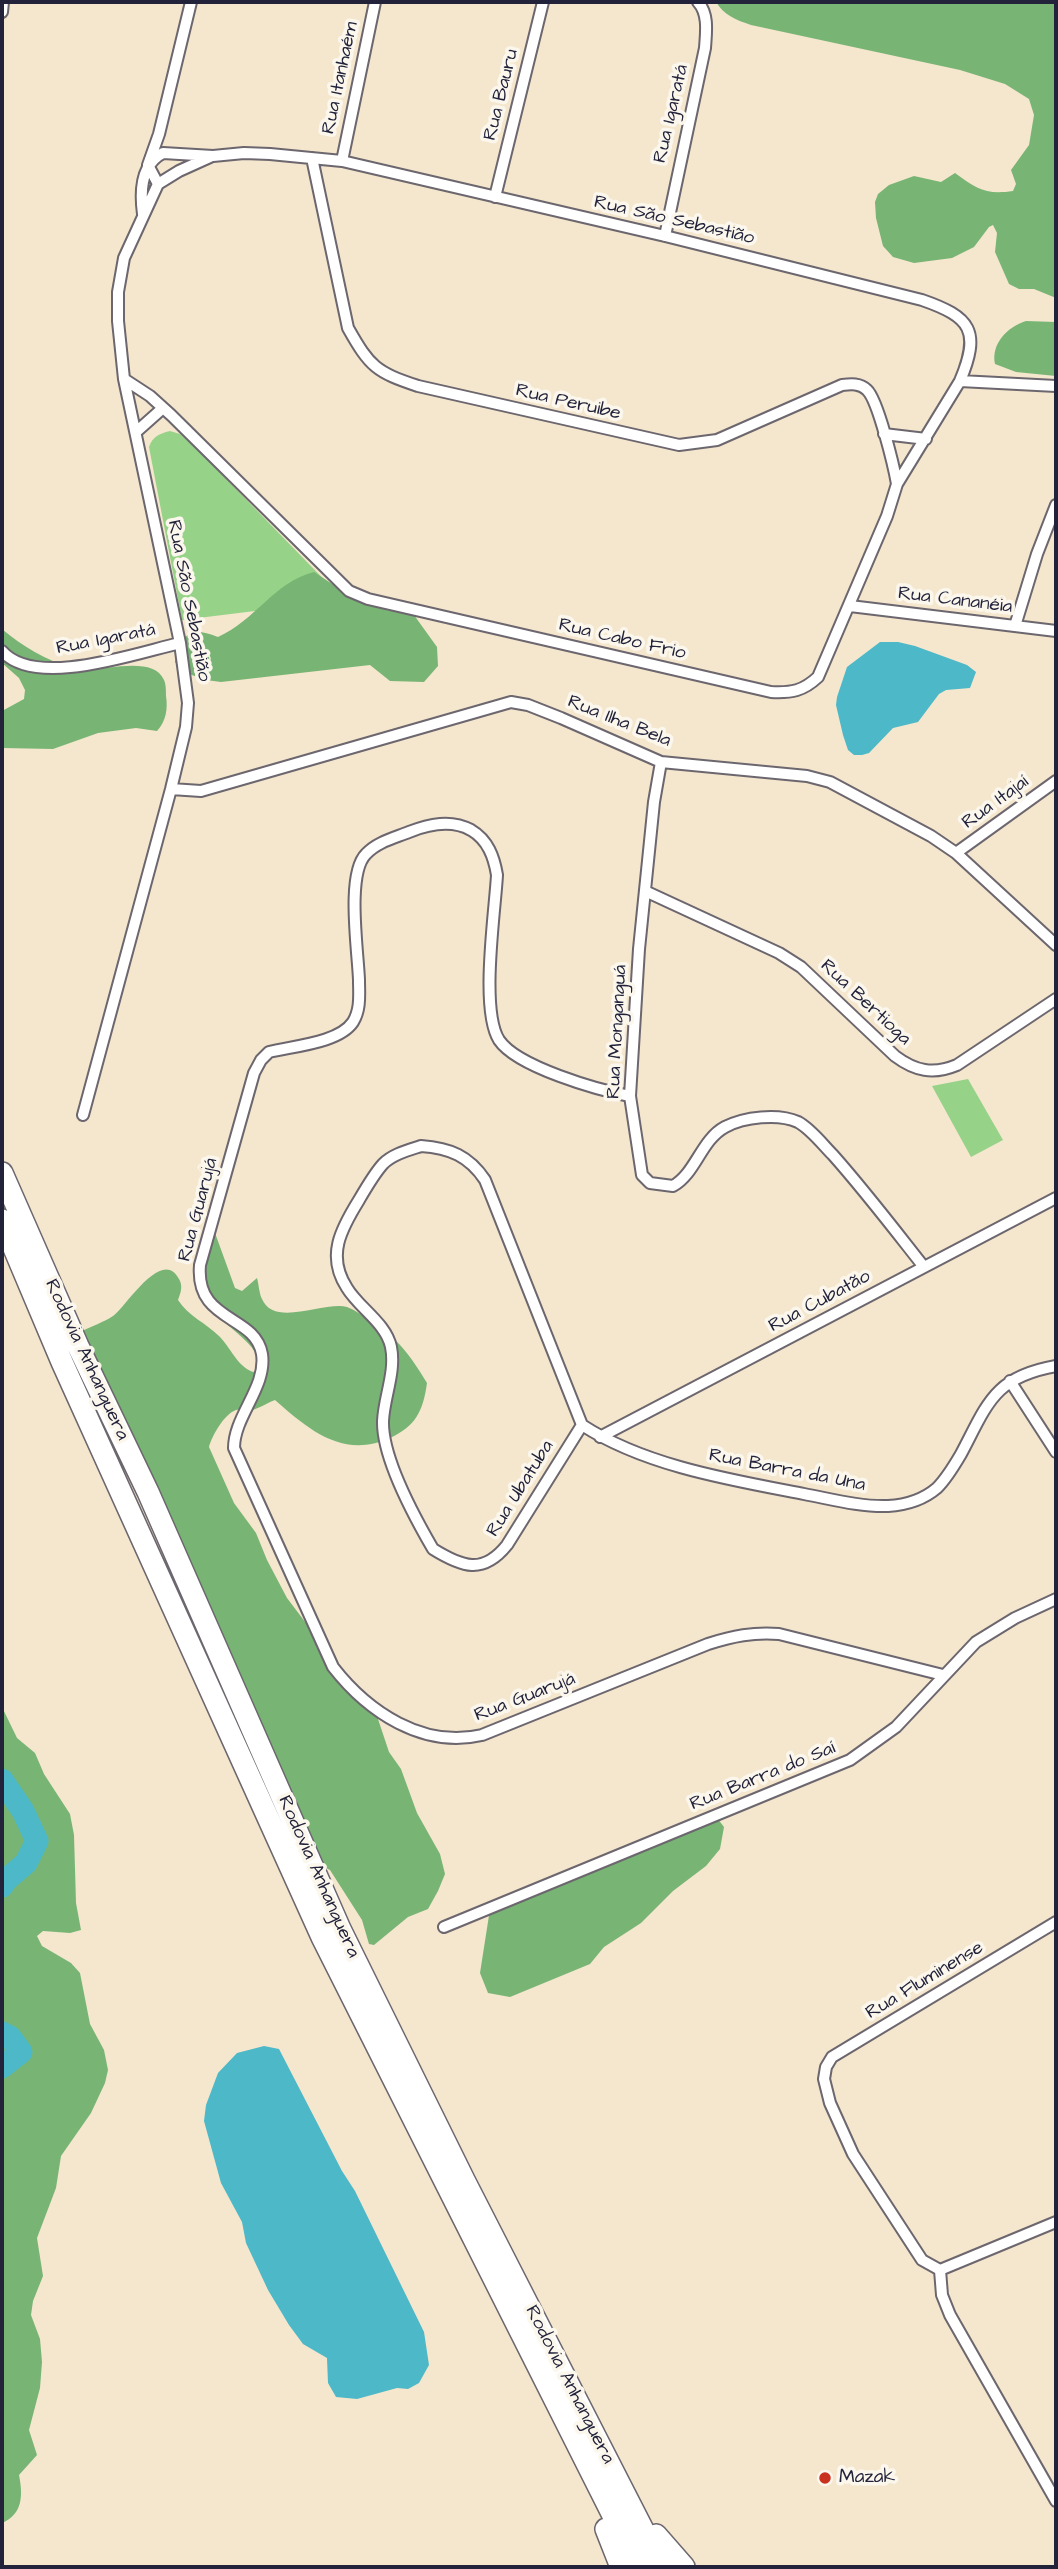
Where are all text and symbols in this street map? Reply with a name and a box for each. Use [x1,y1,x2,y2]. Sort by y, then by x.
street label: Rua Itanhaém [318,20,364,136]
street label: Rua Bauru [480,47,524,143]
street label: Rua Igaratá [650,63,694,165]
street label: Rua São Sebastião [592,191,756,251]
street label: Rua Peruibe [513,380,623,426]
street label: Rua São Sebastião [161,518,215,684]
street label: Rua Cananéia [897,583,1013,619]
street label: Rua Cabo Frio [556,614,688,666]
street label: Rua Igaratá [55,619,157,661]
street label: Rua Ilha Bela [564,691,674,753]
street label: Rua Itajaí [958,771,1034,835]
street label: Rua Bertioga [815,955,915,1051]
street label: Rua Monganguá [603,964,633,1100]
street label: Rua Guarujá [174,1156,224,1264]
street label: Rua Cubatão [765,1266,875,1338]
street label: Rodovia Anhanguera [39,1276,133,1444]
street label: Rua Ubatuba [482,1437,560,1541]
street label: Rua Barra da Una [707,1445,867,1497]
street label: Rua Guarujá [471,1668,579,1728]
street label: Rua Barra do Saí [687,1737,839,1817]
street label: Rodovia Anhanguera [272,1793,364,1961]
street label: Rua Fluminense [862,1937,988,2025]
street label: Rodovia Anhanguera [519,2302,619,2468]
place label: Mazak [839,2467,895,2489]
marker: Mazak [817,2470,833,2486]

